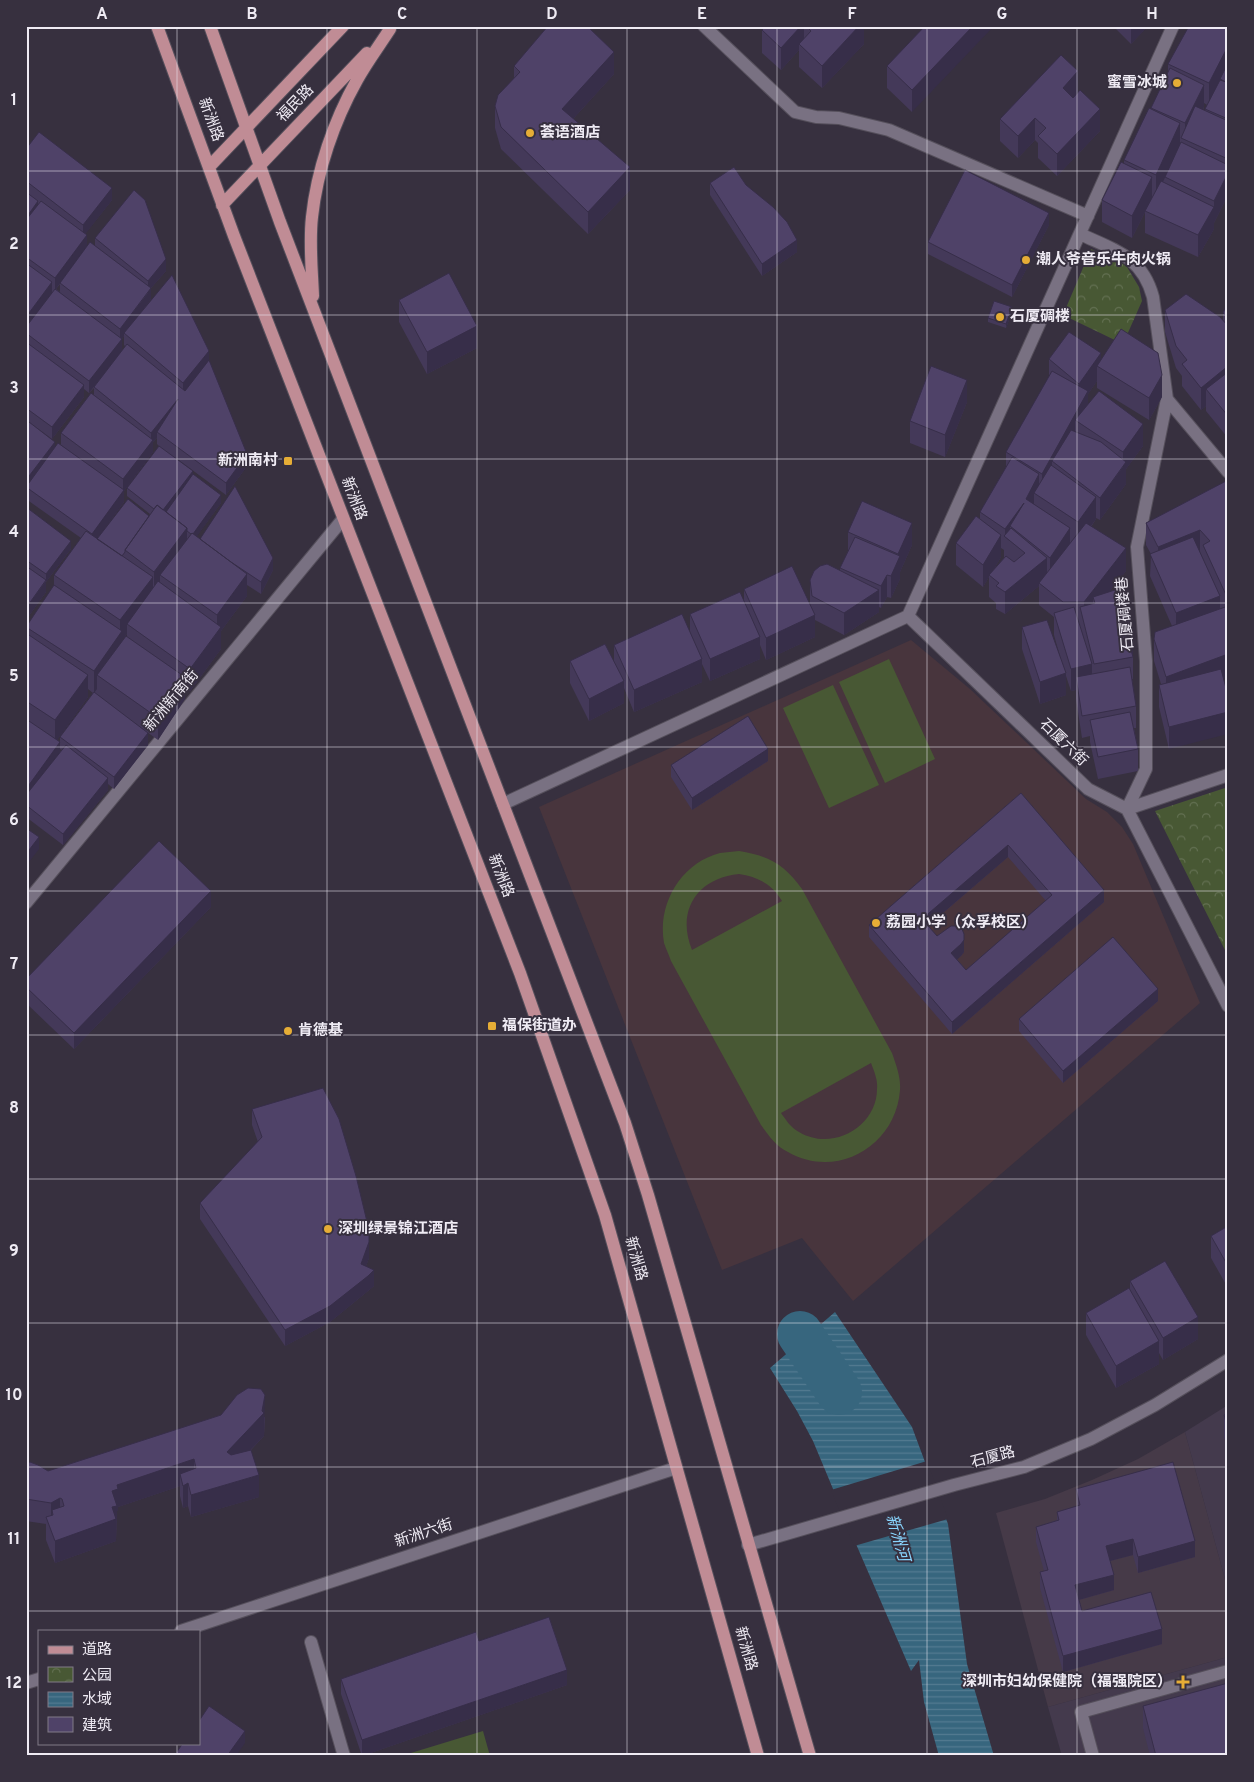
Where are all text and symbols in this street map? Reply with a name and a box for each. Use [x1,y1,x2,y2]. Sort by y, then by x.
text: A [96,5,108,25]
text: B [246,5,258,25]
text: C [397,5,407,25]
text: D [546,5,558,25]
text: E [697,5,707,25]
text: F [847,5,857,25]
text: G [997,5,1007,25]
text: H [1146,5,1158,25]
place label: 蜜雪冰城 [1107,73,1167,93]
marker: 蜜雪冰城 [1171,77,1183,89]
street label: 福民路 [274,81,318,127]
text: 1 [11,91,17,111]
street label: 新洲路 [193,95,228,144]
place label: 荟语酒店 [540,124,600,143]
marker: 荟语酒店 [524,127,536,139]
text: 2 [9,235,19,255]
place label: 潮人爷·音乐牛肉火锅 [1036,251,1171,270]
marker: 潮人爷·音乐牛肉火锅 [1020,254,1032,266]
place label: 石厦碉楼 [1010,308,1070,327]
marker: 石厦碉楼 [994,311,1006,323]
text: 3 [9,379,19,399]
place label: 新洲南村 [218,451,278,471]
marker: 新洲南村 [282,455,294,467]
street label: 新洲路 [336,474,371,523]
text: 4 [9,523,19,543]
street label: 石厦碉楼巷 [1113,576,1139,652]
street label: 新洲新南街 [140,666,203,736]
text: 5 [9,667,19,687]
street label: 石厦六街 [1035,715,1091,771]
text: 6 [9,811,19,831]
street label: 新洲路 [483,851,518,900]
place label: 荔园小学（众孚校区） [886,913,1036,933]
marker: 荔园小学（众孚校区） [870,917,882,929]
text: 7 [10,955,18,975]
place label: 福保街道办 [502,1017,577,1036]
marker: 福保街道办 [486,1020,498,1032]
place label: 肯德基 [298,1021,343,1041]
marker: 肯德基 [282,1025,294,1037]
text: 8 [9,1099,19,1119]
place label: 深圳绿景锦江酒店 [338,1219,458,1239]
marker: 深圳绿景锦江酒店 [322,1223,334,1235]
street label: 新洲路 [620,1234,651,1283]
text: 9 [9,1242,19,1262]
text: 10 [6,1386,22,1406]
street label: 石厦路 [969,1443,1017,1473]
water label: 新洲河 [881,1512,914,1567]
street label: 新洲六街 [392,1515,455,1552]
text: 11 [8,1530,20,1550]
street label: 新洲路 [730,1624,761,1673]
legend [38,1630,200,1744]
text: 道路 [82,1641,112,1660]
text: 公园 [82,1667,112,1686]
place label: 深圳市妇幼保健院（福强院区） [962,1672,1172,1692]
text: 12 [6,1674,22,1694]
marker: 深圳市妇幼保健院（福强院区） [1176,1675,1190,1689]
text: 水域 [82,1691,112,1710]
text: 建筑 [82,1717,112,1736]

